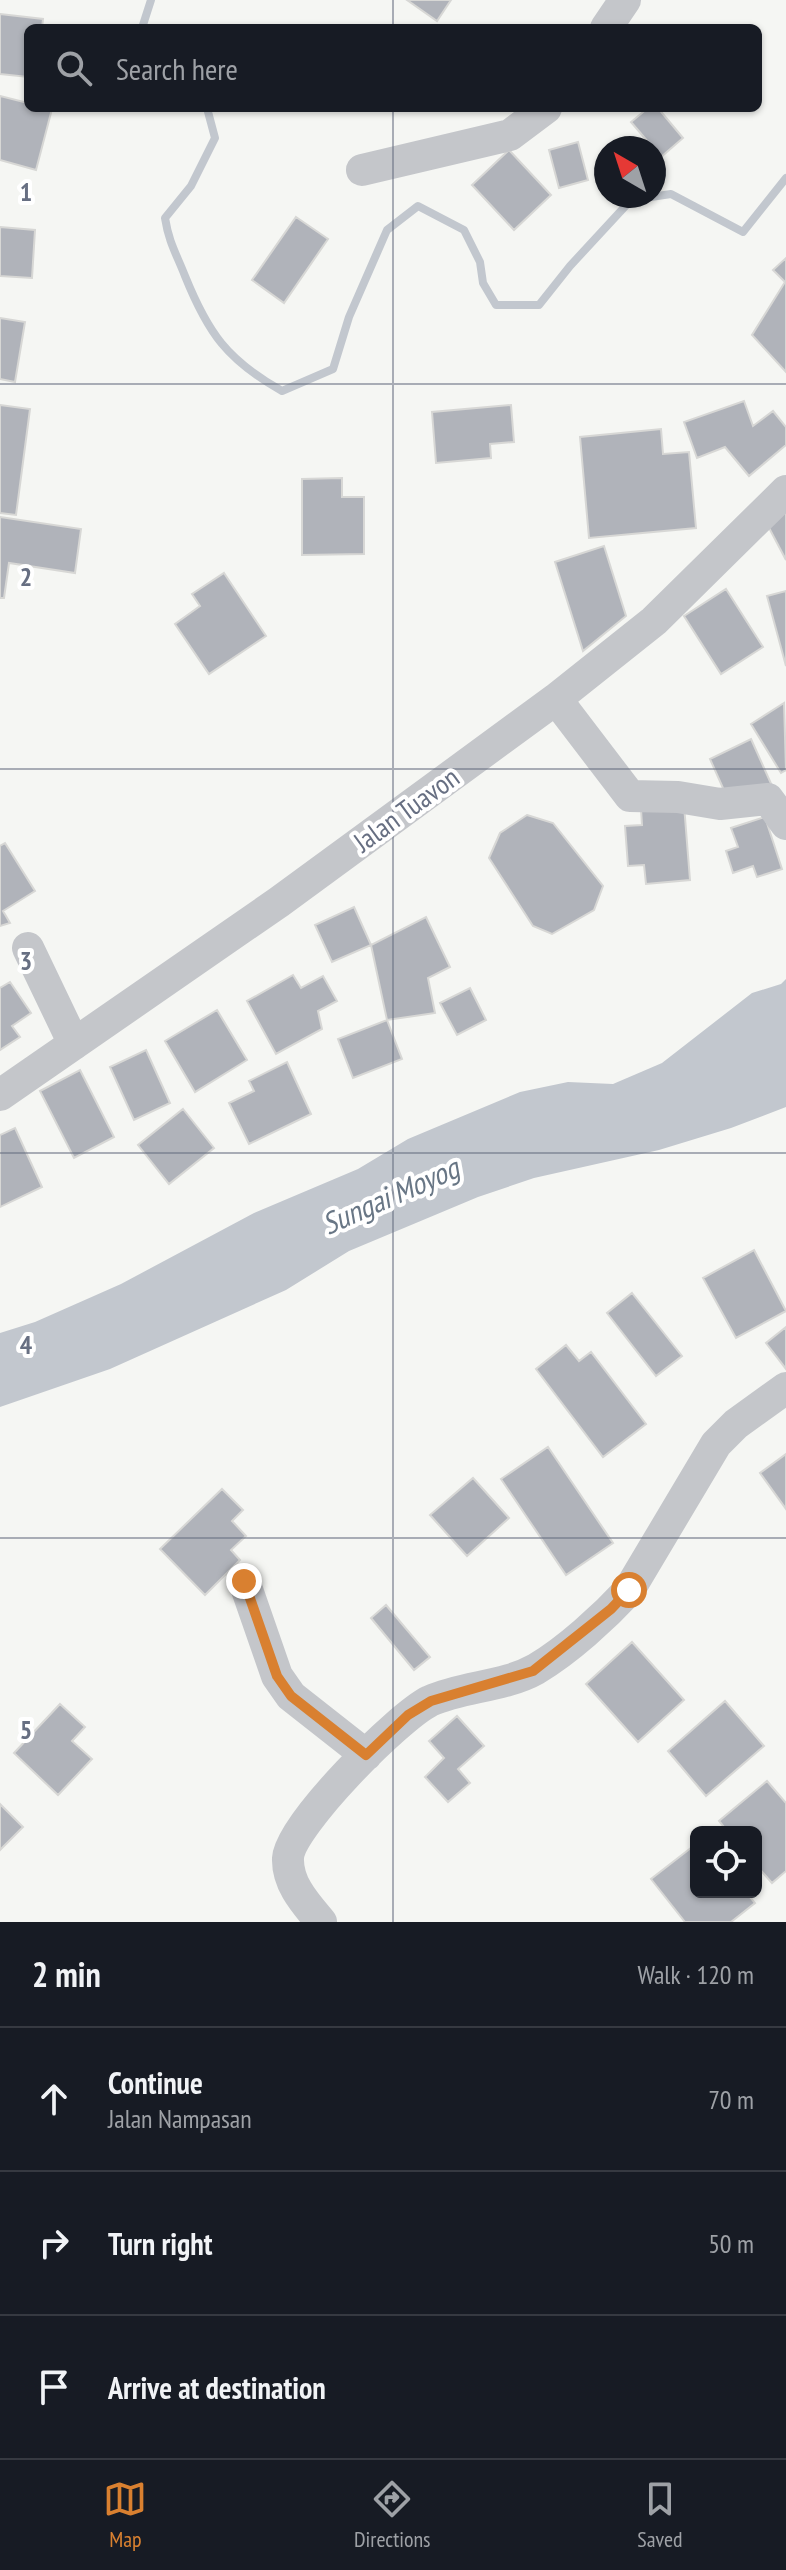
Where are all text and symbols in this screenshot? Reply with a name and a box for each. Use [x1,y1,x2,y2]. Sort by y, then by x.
search box [24,24,762,112]
icon: search [52,46,96,90]
text: Search here [116,49,238,88]
north arrow [594,136,666,208]
text: 1 [20,175,32,208]
text: 2 [20,560,32,593]
street label: Jalan Tuavon [345,758,466,860]
text: 3 [20,944,32,977]
water label: Sungai Moyog [315,1147,466,1242]
text: 4 [20,1328,33,1361]
route end [226,1563,262,1599]
route start [611,1572,647,1608]
text: 5 [20,1713,32,1746]
map controls [690,1826,762,1898]
button: locate [690,1826,762,1898]
text: 2 min [32,1952,101,1996]
text: Walk · 120 m [637,1958,754,1991]
text: Continue [108,2063,203,2102]
icon: ahead [32,2077,76,2121]
text: 70 m [708,2083,754,2116]
text: Jalan Nampasan [108,2102,252,2135]
icon: right [32,2221,76,2265]
text: Turn right [108,2224,212,2263]
text: 50 m [708,2227,754,2260]
icon: arrive [32,2365,76,2409]
text: Arrive at destination [108,2368,326,2407]
tab: Map [103,2477,147,2553]
tab: Directions [354,2477,431,2553]
tab: Saved [637,2477,683,2553]

